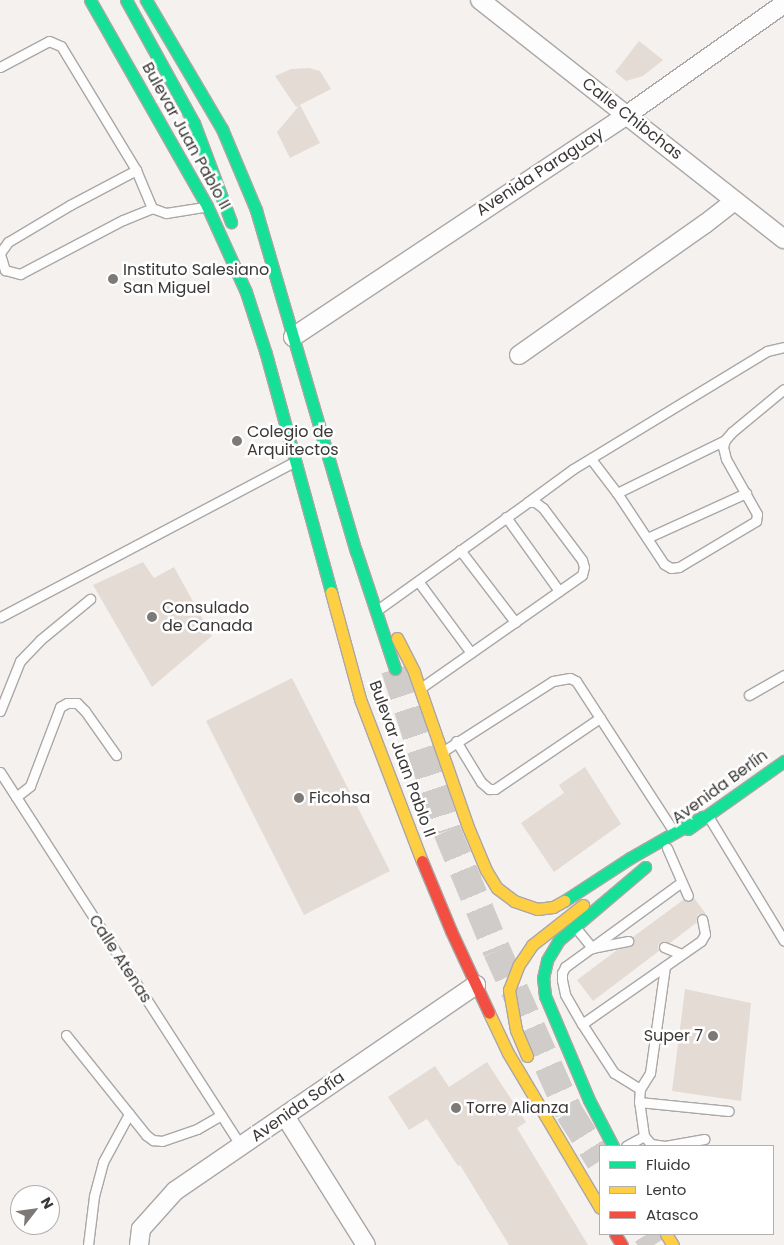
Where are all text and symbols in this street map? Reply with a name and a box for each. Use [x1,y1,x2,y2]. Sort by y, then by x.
street label: Bulevar Juan Pablo II [138,59,234,213]
street label: Calle Chibchas [578,74,686,164]
street label: Avenida Paraguay [473,124,607,220]
place label: Instituto Salesiano San Miguel [123,260,269,298]
marker: Instituto Salesiano San Miguel [107,273,119,285]
place label: Colegio de Arquitectos [247,422,339,460]
marker: Colegio de Arquitectos [231,435,243,447]
place label: Consulado de Canada [162,598,253,636]
marker: Consulado de Canada [146,611,158,623]
street label: Bulevar Juan Pablo II [365,678,439,840]
street label: Avenida Berlín [668,746,772,828]
place label: Ficohsa [309,788,370,808]
marker: Ficohsa [293,792,305,804]
street label: Calle Atenas [84,911,156,1007]
place label: Super 7 [644,1026,703,1046]
marker: Super 7 [707,1030,719,1042]
street label: Avenida Sofía [248,1068,348,1146]
place label: Torre Alianza [466,1098,569,1118]
marker: Torre Alianza [450,1102,462,1114]
legend [599,1145,774,1235]
text: Fluido [646,1154,690,1175]
text: Lento [646,1179,686,1200]
north arrow [10,1185,60,1235]
text: N [36,1193,58,1213]
text: Atasco [646,1204,698,1225]

